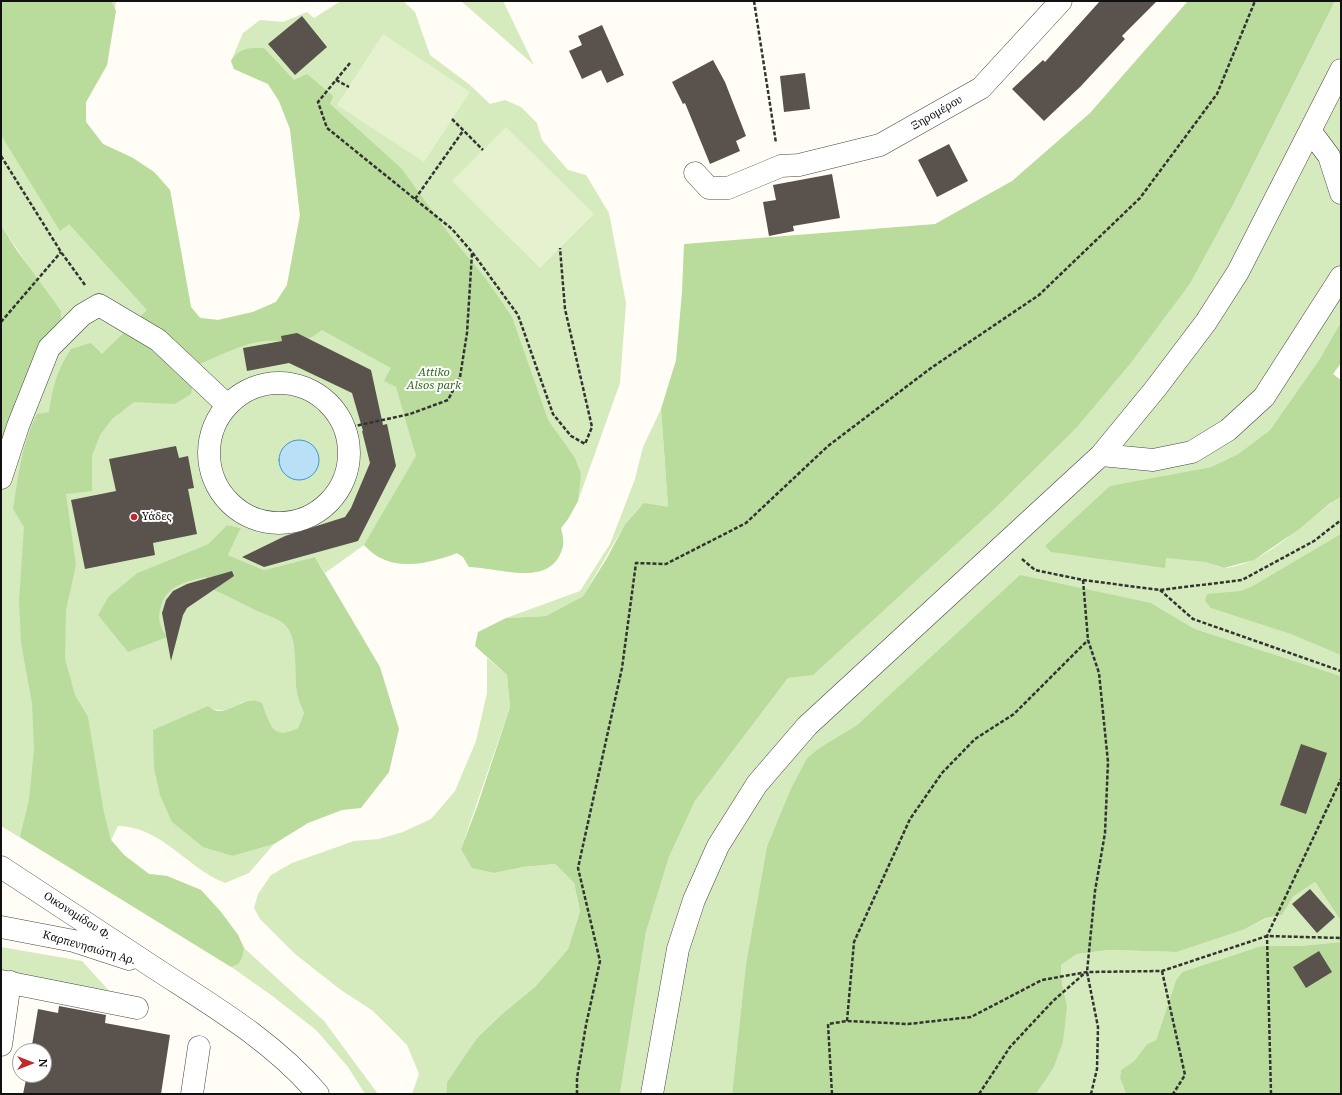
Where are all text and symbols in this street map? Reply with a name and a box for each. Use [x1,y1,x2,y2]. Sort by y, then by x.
street label: Ξηρομέρου [909,93,965,133]
park label: Attiko Alsos park [407,366,461,392]
place label: Υάδες [142,510,172,524]
marker: Υάδες [129,512,139,522]
street label: Οικονομίδου Φ. [41,889,113,943]
street label: Καρπενησιώτη Αρ. [41,928,137,968]
north arrow [12,1043,52,1083]
text: N [36,1059,51,1067]

